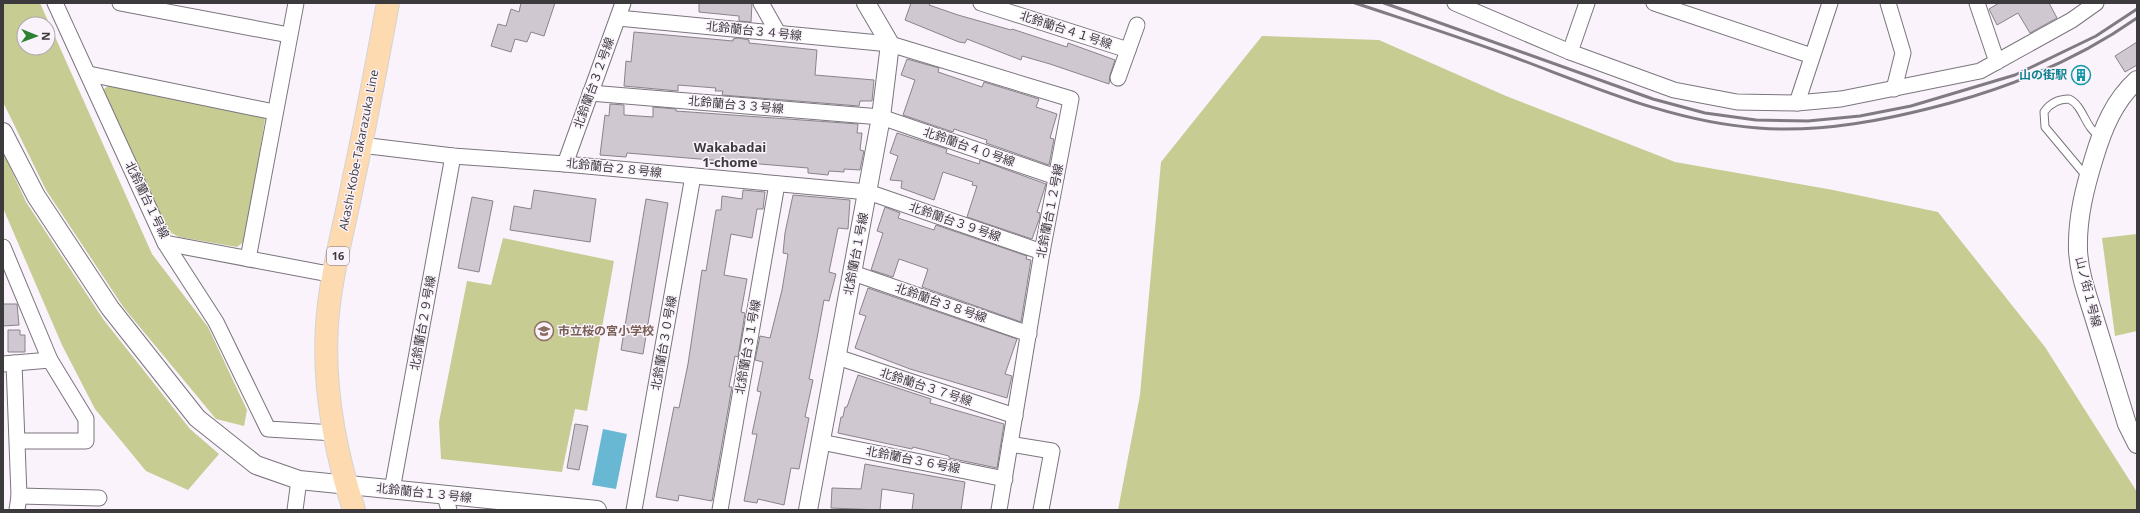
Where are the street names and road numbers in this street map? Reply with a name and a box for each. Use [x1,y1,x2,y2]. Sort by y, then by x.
street label: 北鈴蘭台４１号線 [1018,7,1114,52]
street label: 北鈴蘭台３４号線 [705,17,803,44]
street label: 北鈴蘭台３２号線 [569,35,618,131]
street label: Akashi-Kobe-Takarazuka Line [335,68,382,232]
street label: 北鈴蘭台３３号線 [687,92,785,117]
street label: 北鈴蘭台４０号線 [921,123,1017,170]
street label: 北鈴蘭台２８号線 [565,154,663,181]
street label: 北鈴蘭台１号線 [121,158,174,241]
street label: 北鈴蘭台１２号線 [1032,162,1067,260]
street label: 北鈴蘭台３９号線 [907,198,1003,245]
street label: 北鈴蘭台１号線 [839,211,872,297]
road number: 16 [327,247,349,265]
street label: 山ノ街１号線 [2072,255,2105,329]
street label: 北鈴蘭台２９号線 [406,274,439,372]
street label: 北鈴蘭台３８号線 [893,279,989,326]
street label: 北鈴蘭台３０号線 [647,294,680,392]
street label: 北鈴蘭台３１号線 [731,298,764,396]
street label: 北鈴蘭台３７号線 [878,364,974,409]
street label: 北鈴蘭台３６号線 [864,442,962,477]
street label: 北鈴蘭台１３号線 [375,479,473,506]

